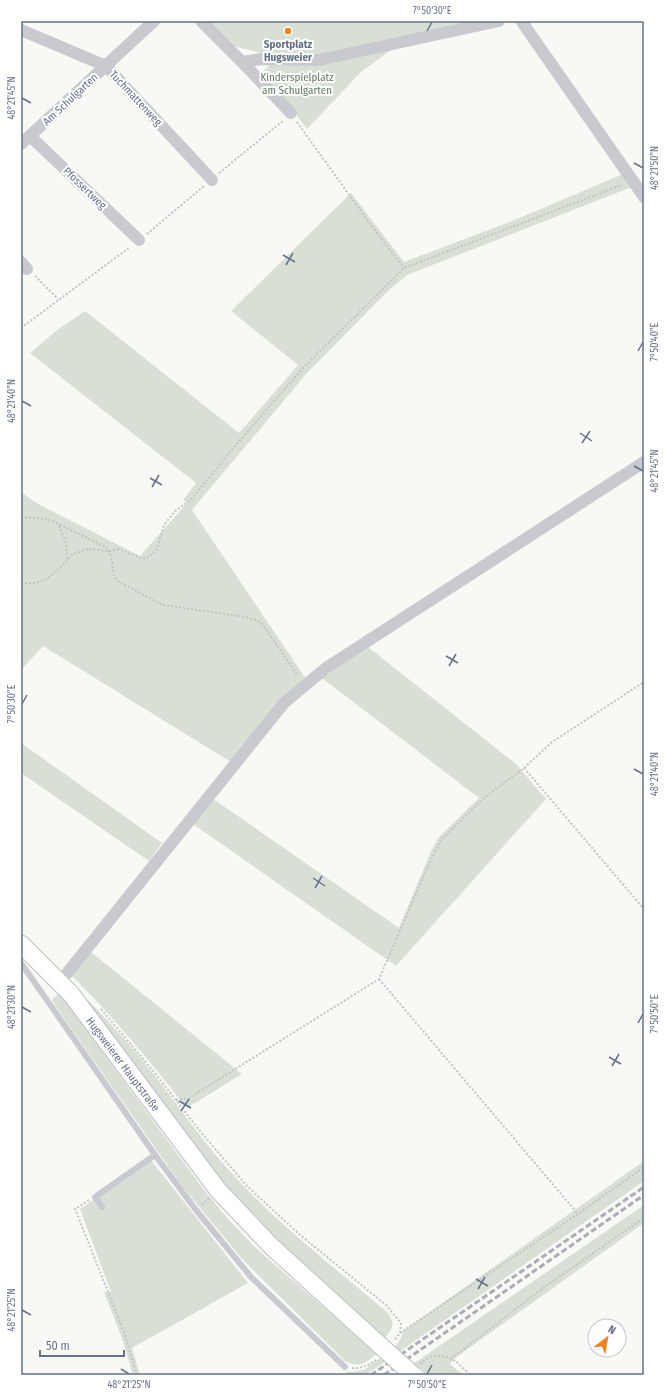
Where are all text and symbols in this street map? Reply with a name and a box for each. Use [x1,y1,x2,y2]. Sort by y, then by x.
text: 7°50'30"E [413,5,452,17]
marker: Sportplatz Hugsweier [283,26,293,36]
place label: Sportplatz Hugsweier [264,38,313,64]
street label: Tuchmattenweg [107,68,165,129]
street label: Am Schulgarten [40,71,100,128]
park label: Kinderspielplatz am Schulgarten [260,71,334,97]
text: 48°21'45"N [6,76,18,120]
text: 48°21'50"N [649,146,661,190]
street label: Pfossertweg [60,165,109,213]
text: 7°50'40"E [649,322,661,361]
text: 48°21'40"N [6,379,18,423]
text: 48°21'45"N [649,449,661,493]
text: 7°50'30"E [6,684,18,723]
text: 48°21'40"N [649,752,661,796]
text: 48°21'30"N [6,985,18,1029]
text: 7°50'50"E [649,994,661,1033]
street label: Hugsweierer Hauptstraße [83,1015,162,1114]
text: 48°21'25"N [6,1288,18,1332]
north arrow [587,1318,627,1358]
text: N [606,1323,618,1337]
scale bar [40,1332,124,1358]
text: 50 m [46,1339,70,1353]
text: 48°21'25"N [107,1379,151,1391]
text: 7°50'50"E [408,1379,447,1391]

